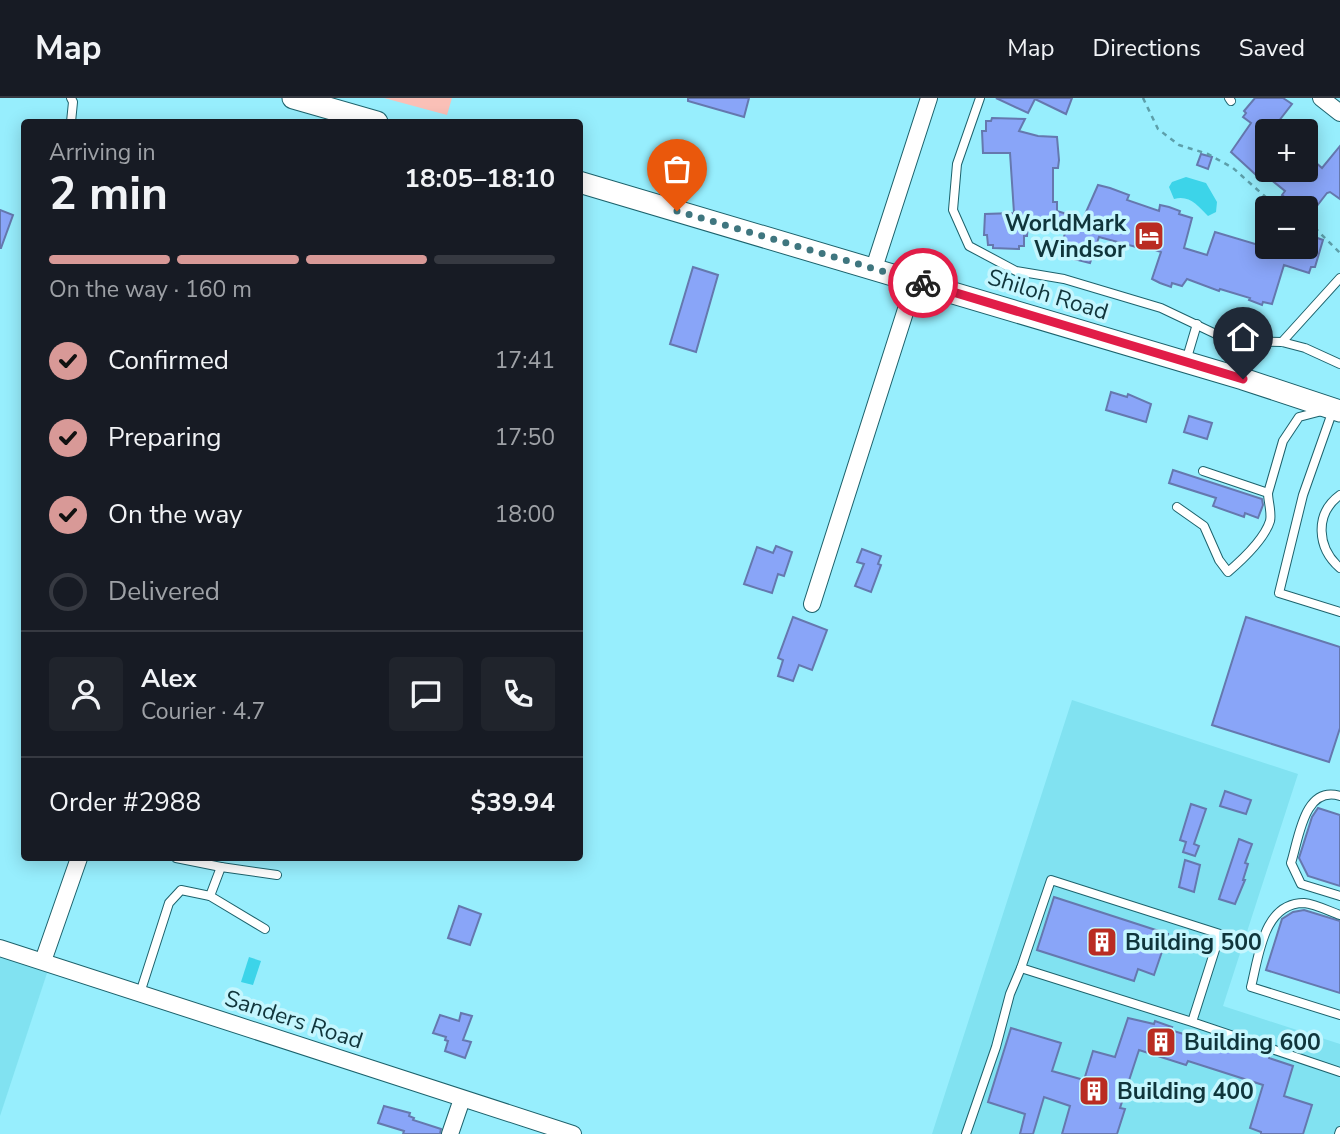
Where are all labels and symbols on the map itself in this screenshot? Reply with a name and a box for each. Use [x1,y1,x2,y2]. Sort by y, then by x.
pin [647,139,707,211]
place label: WorldMark Windsor [1005,208,1127,265]
hotel icon: WorldMark Windsor [1132,219,1166,253]
courier [888,248,958,318]
street label: Shiloh Road [984,261,1112,328]
pin [1213,307,1273,379]
building icon: Building 500 [1085,925,1119,959]
place label: Building 500 [1125,927,1262,958]
street label: Sanders Road [221,983,367,1056]
building icon: Building 600 [1144,1025,1178,1059]
place label: Building 600 [1184,1027,1321,1058]
building icon: Building 400 [1077,1074,1111,1108]
place label: Building 400 [1117,1076,1254,1107]

